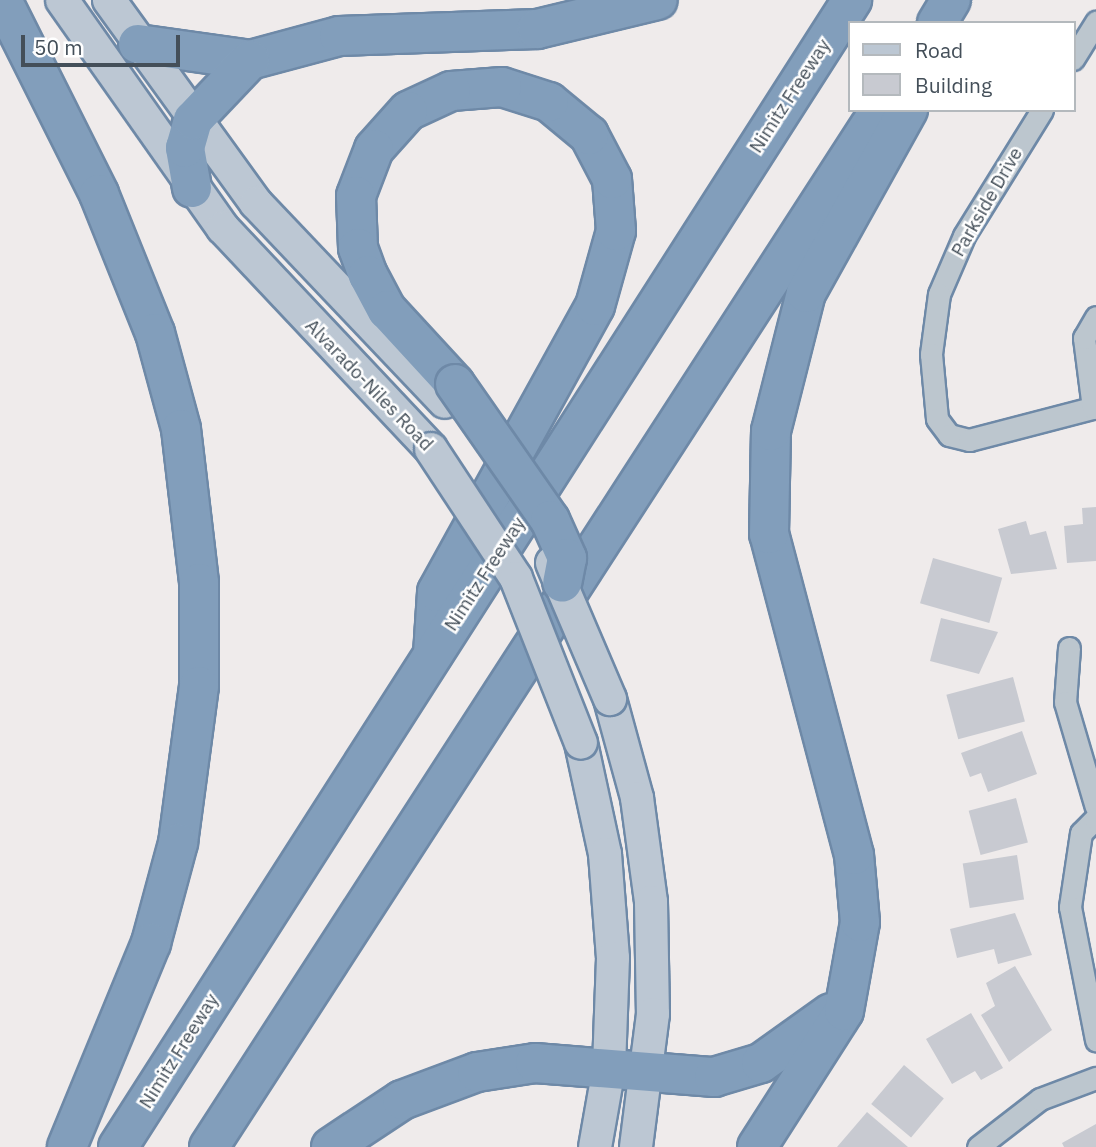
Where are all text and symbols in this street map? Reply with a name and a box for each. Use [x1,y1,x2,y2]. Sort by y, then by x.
scale bar [24,21,184,65]
legend [848,21,1075,112]
text: 50 m [34,33,83,61]
street label: Nimitz Freeway [745,35,835,157]
text: Road [915,36,963,64]
text: Building [915,71,992,99]
street label: Parkside Drive [947,143,1027,261]
street label: Alvarado-Niles Road [300,314,438,456]
street label: Nimitz Freeway [440,513,530,635]
street label: Nimitz Freeway [135,989,223,1113]

